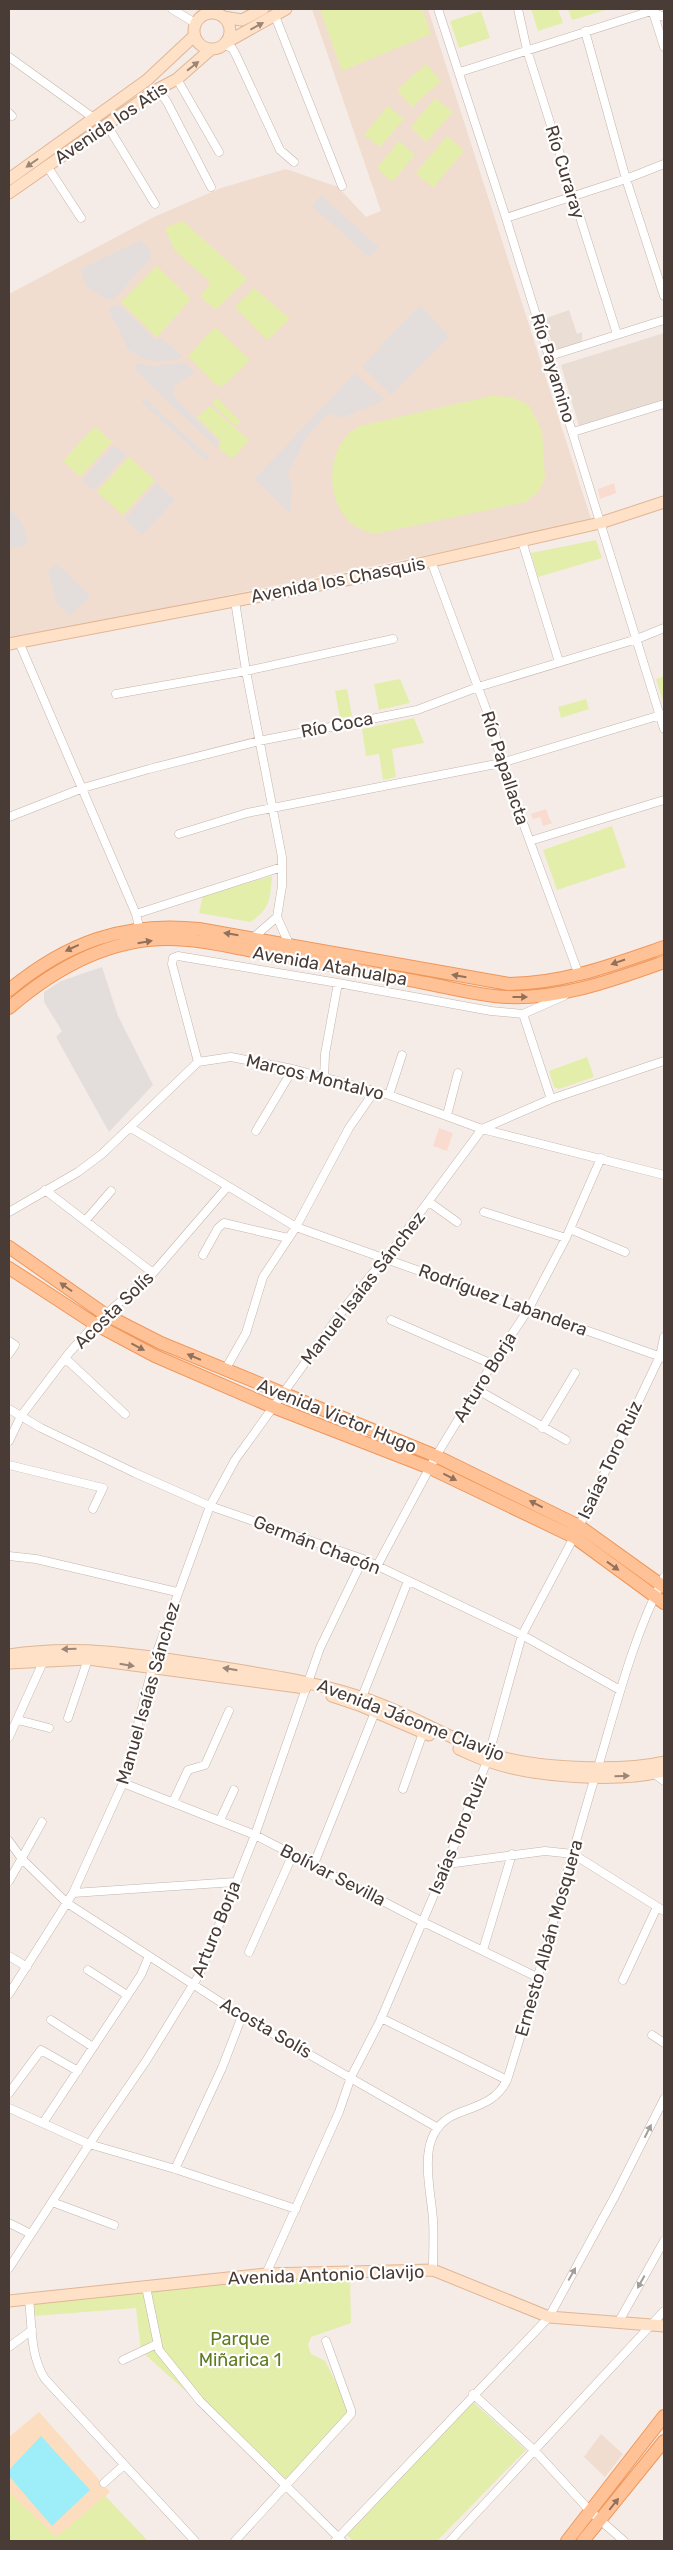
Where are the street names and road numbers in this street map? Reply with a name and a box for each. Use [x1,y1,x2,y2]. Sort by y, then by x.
street label: Avenida los Atis [50,77,172,169]
street label: Río Curaray [540,123,590,222]
street label: Río Payamino [526,311,580,425]
street label: Avenida los Chasquis [249,552,427,608]
street label: Río Coca [299,707,375,743]
street label: Río Papallacta [476,708,534,828]
street label: Avenida Atahualpa [251,942,409,990]
street label: Marcos Montalvo [244,1049,386,1105]
street label: Manuel Isaías Sánchez [296,1207,430,1369]
street label: Rodríguez Labandera [416,1259,590,1341]
street label: Acosta Solís [70,1267,158,1353]
street label: Arturo Borja [449,1328,521,1426]
street label: Avenida Victor Hugo [254,1374,420,1458]
street label: Isaías Toro Ruiz [573,1397,647,1523]
street label: Germán Chacón [250,1511,384,1579]
street label: Manuel Isaías Sánchez [111,1599,185,1787]
street label: Avenida Jácome Clavijo [314,1674,508,1766]
street label: Isaías Toro Ruiz [424,1771,492,1897]
street label: Ernesto Albán Mosquera [510,1837,588,2039]
street label: Bolívar Sevilla [277,1839,389,1911]
street label: Arturo Borja [187,1878,245,1980]
street label: Acosta Solís [216,1993,316,2063]
street label: Avenida Antonio Clavijo [227,2261,425,2289]

